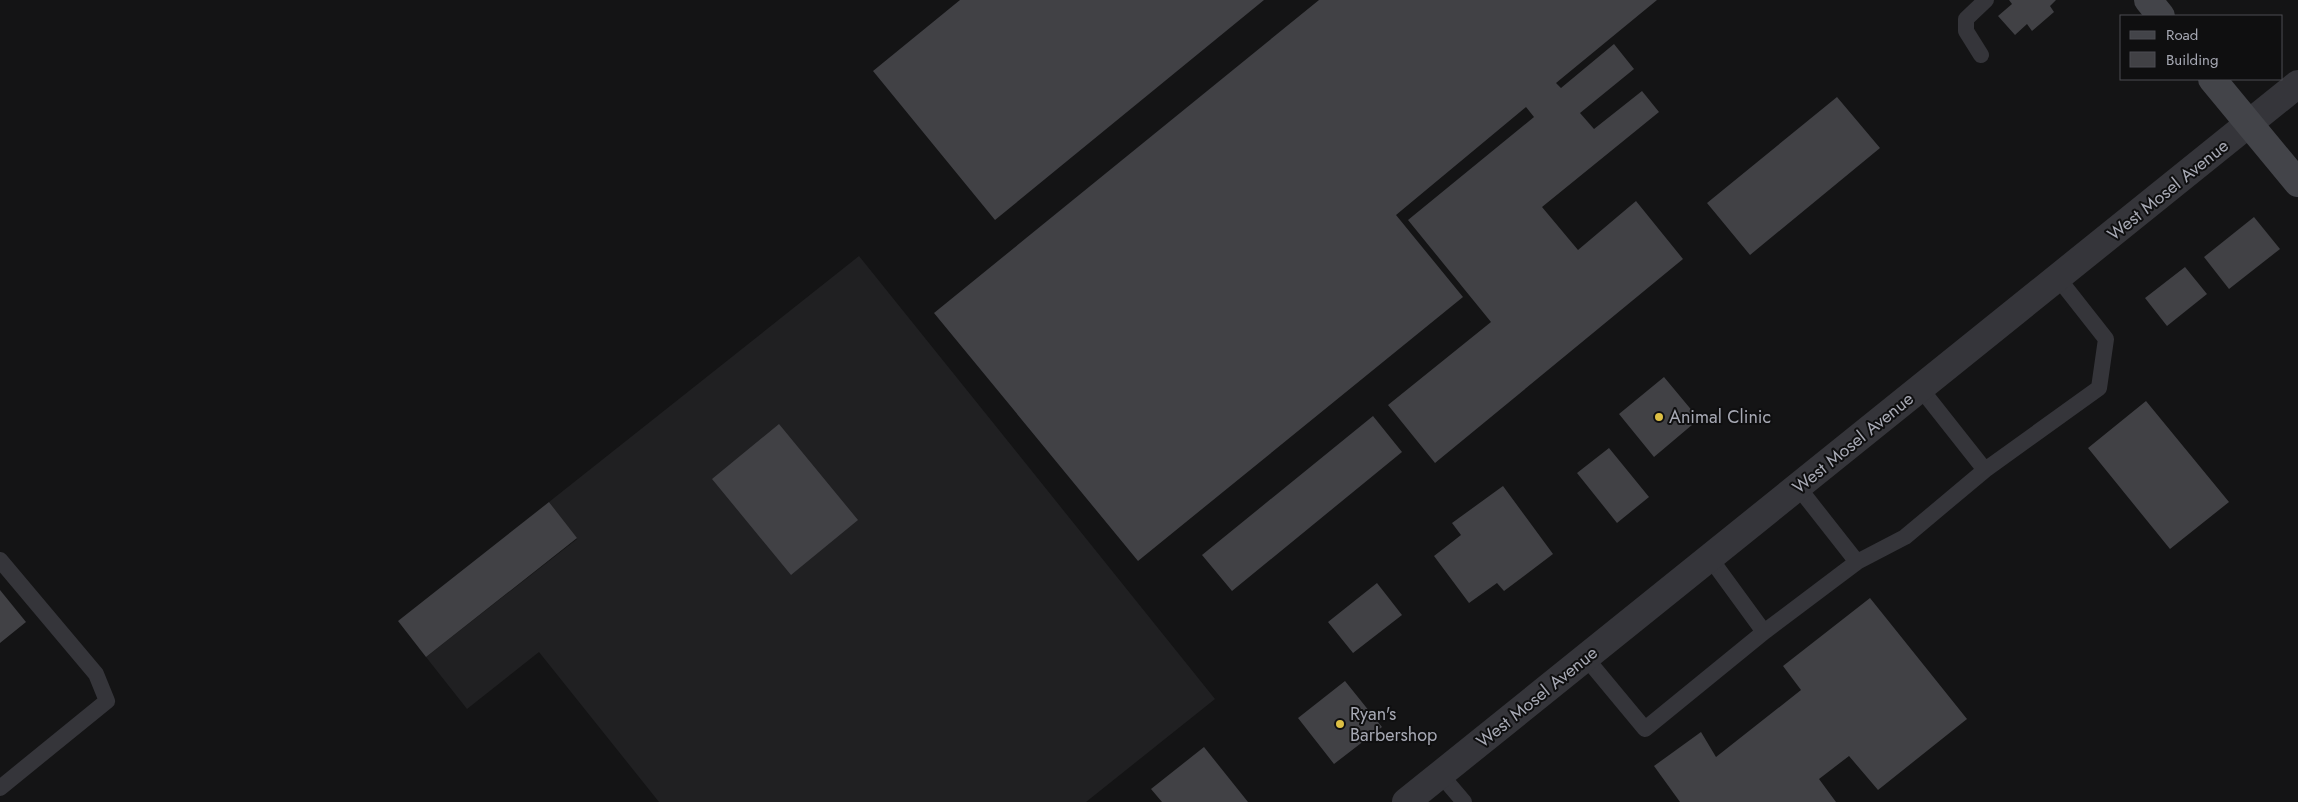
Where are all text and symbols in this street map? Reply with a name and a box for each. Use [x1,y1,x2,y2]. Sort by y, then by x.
legend [2120,15,2283,80]
text: Road [2166,24,2198,46]
text: Building [2166,49,2218,71]
street label: West Mosel Avenue [2102,133,2234,247]
street label: West Mosel Avenue [1787,386,1919,500]
place label: Animal Clinic [1669,404,1771,430]
marker: Animal Clinic [1653,411,1665,423]
street label: West Mosel Avenue [1471,640,1603,754]
place label: Ryan's Barbershop [1350,701,1437,748]
marker: Ryan's Barbershop [1334,718,1346,730]

